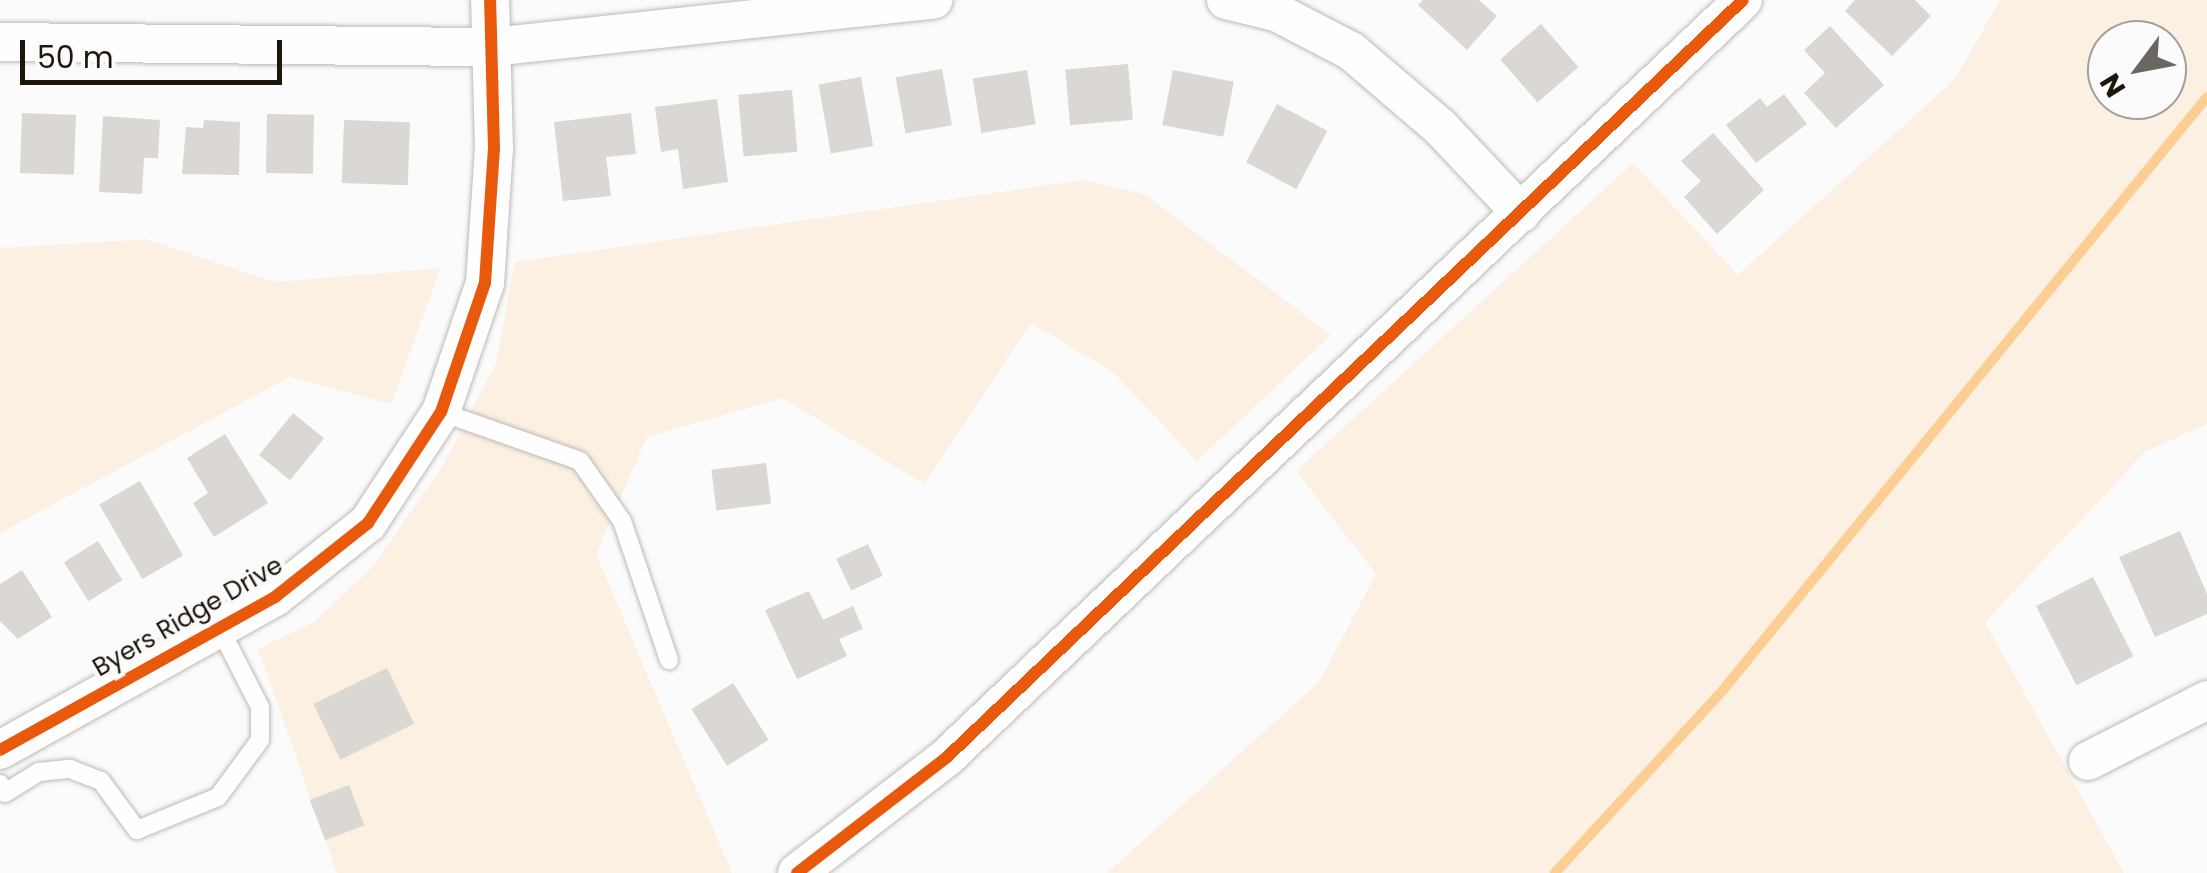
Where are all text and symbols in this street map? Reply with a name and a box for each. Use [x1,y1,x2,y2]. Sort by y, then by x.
scale bar [25,20,288,82]
north arrow [2087,20,2187,120]
text: 50 m [37,36,114,79]
text: N [2091,66,2135,104]
street label: Byers Ridge Drive [88,551,288,683]

